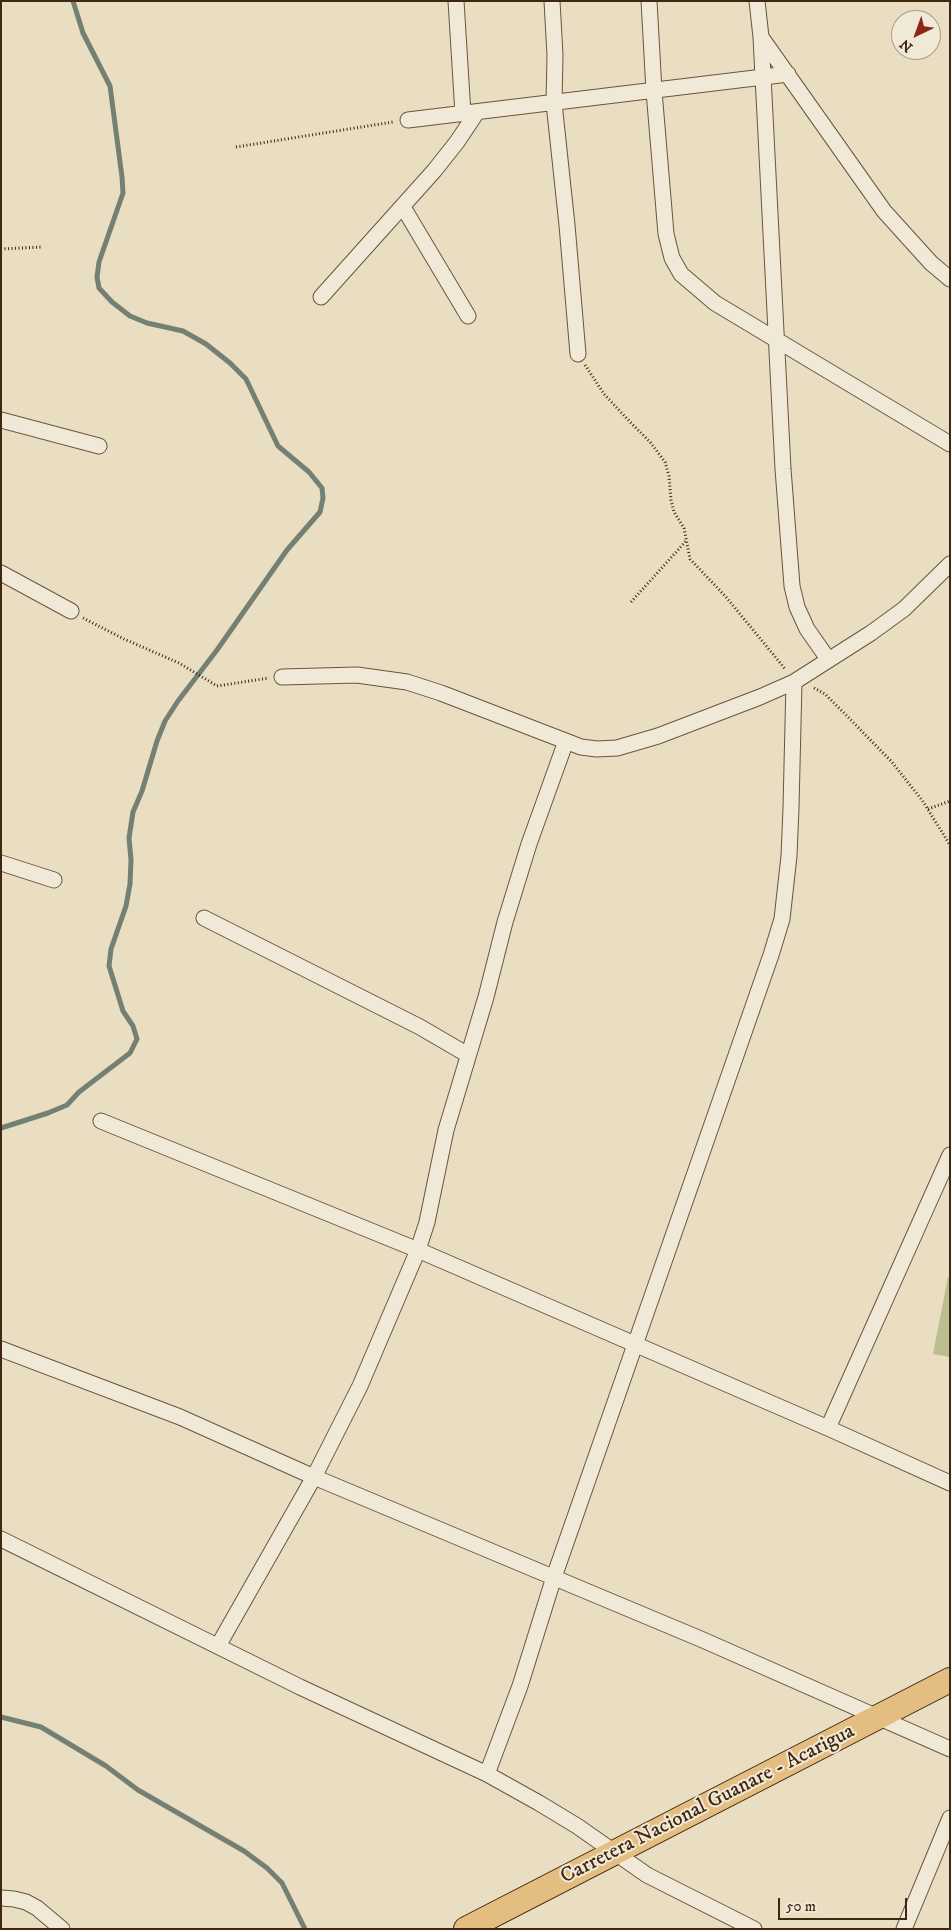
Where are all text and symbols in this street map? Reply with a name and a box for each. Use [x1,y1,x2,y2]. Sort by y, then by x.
north arrow [891,10,941,60]
text: N [896,35,917,56]
street label: Carretera Nacional Guanare - Acarigua [557,1720,859,1890]
scale bar [781,1888,910,1920]
text: 50 m [786,1897,816,1916]

